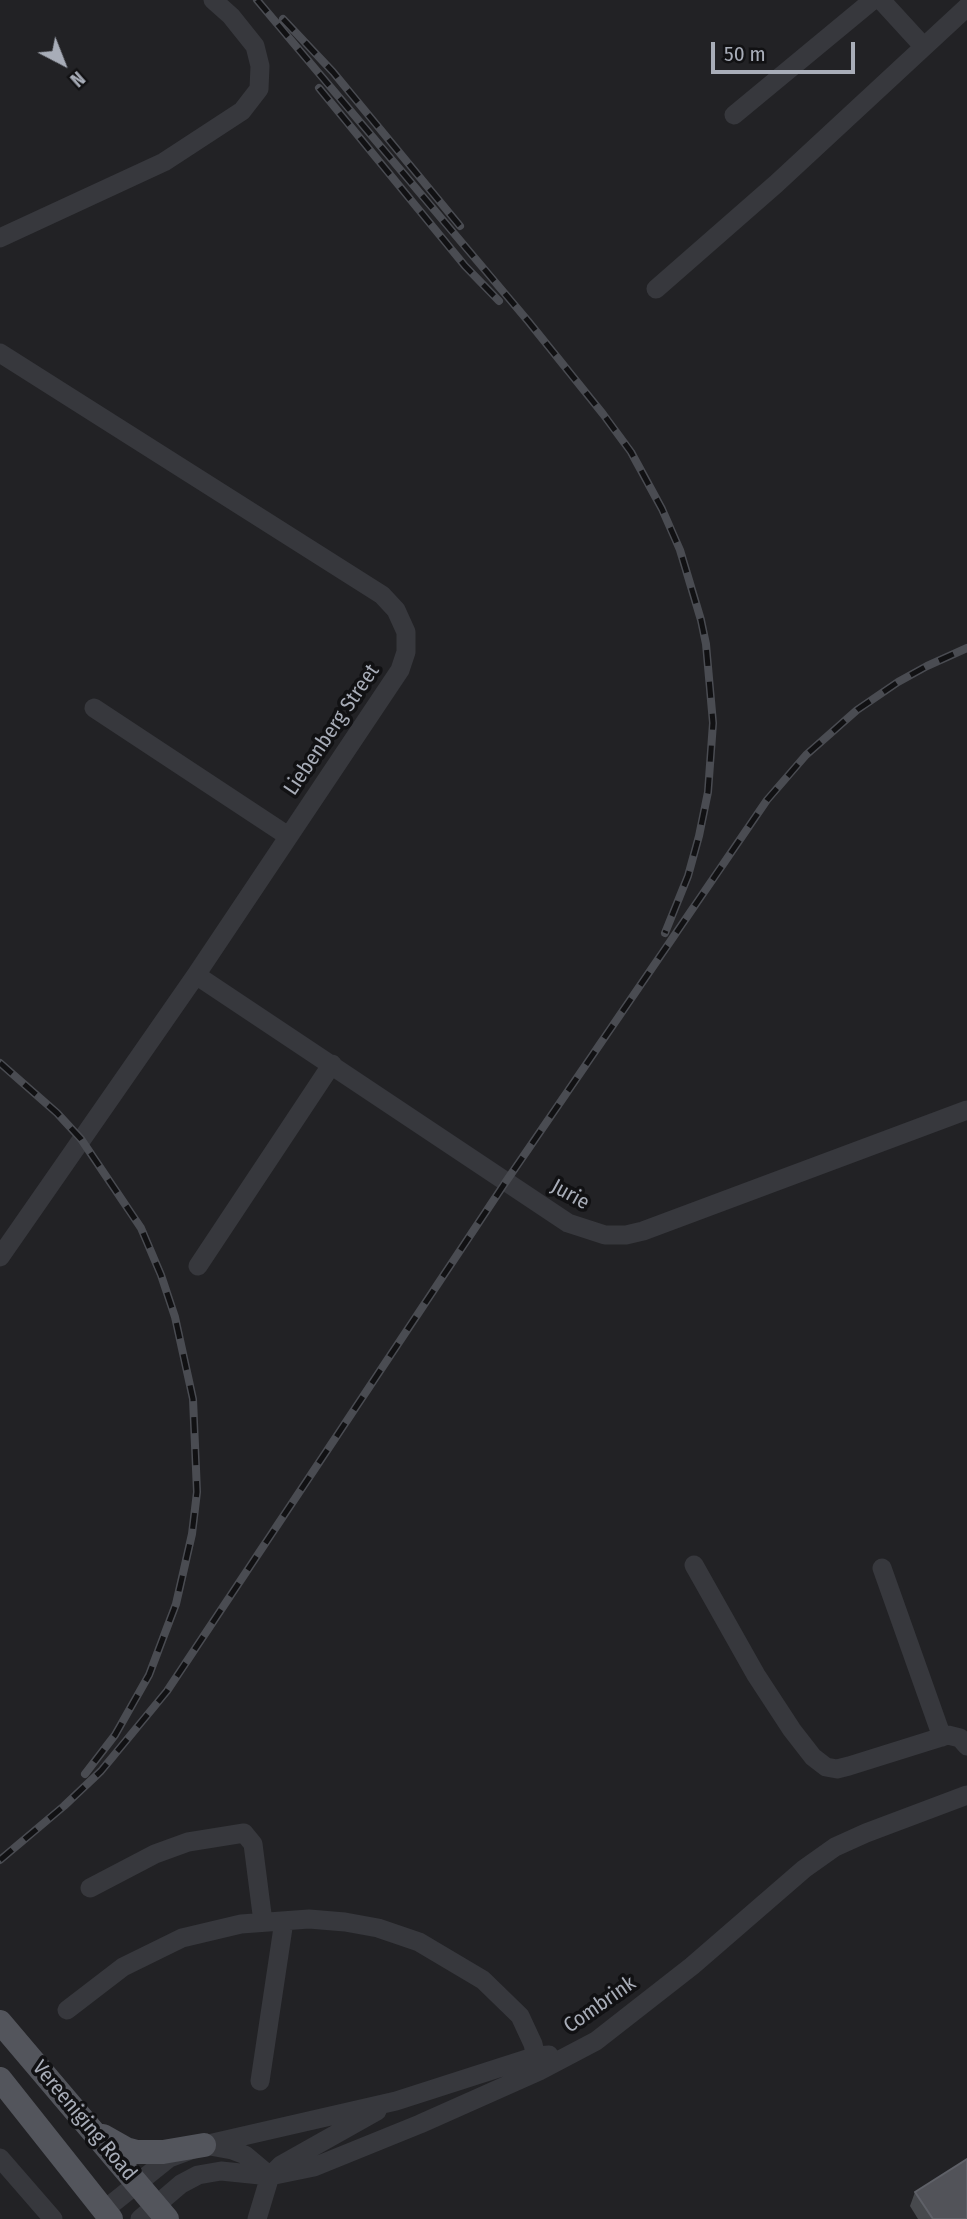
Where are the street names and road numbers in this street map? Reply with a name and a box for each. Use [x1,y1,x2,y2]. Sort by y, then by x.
street label: Liebenberg Street [279,660,385,800]
street label: Jurie [547,1174,593,1216]
street label: Combrink [559,1971,641,2039]
street label: Vereeniging Road [26,2056,142,2186]

